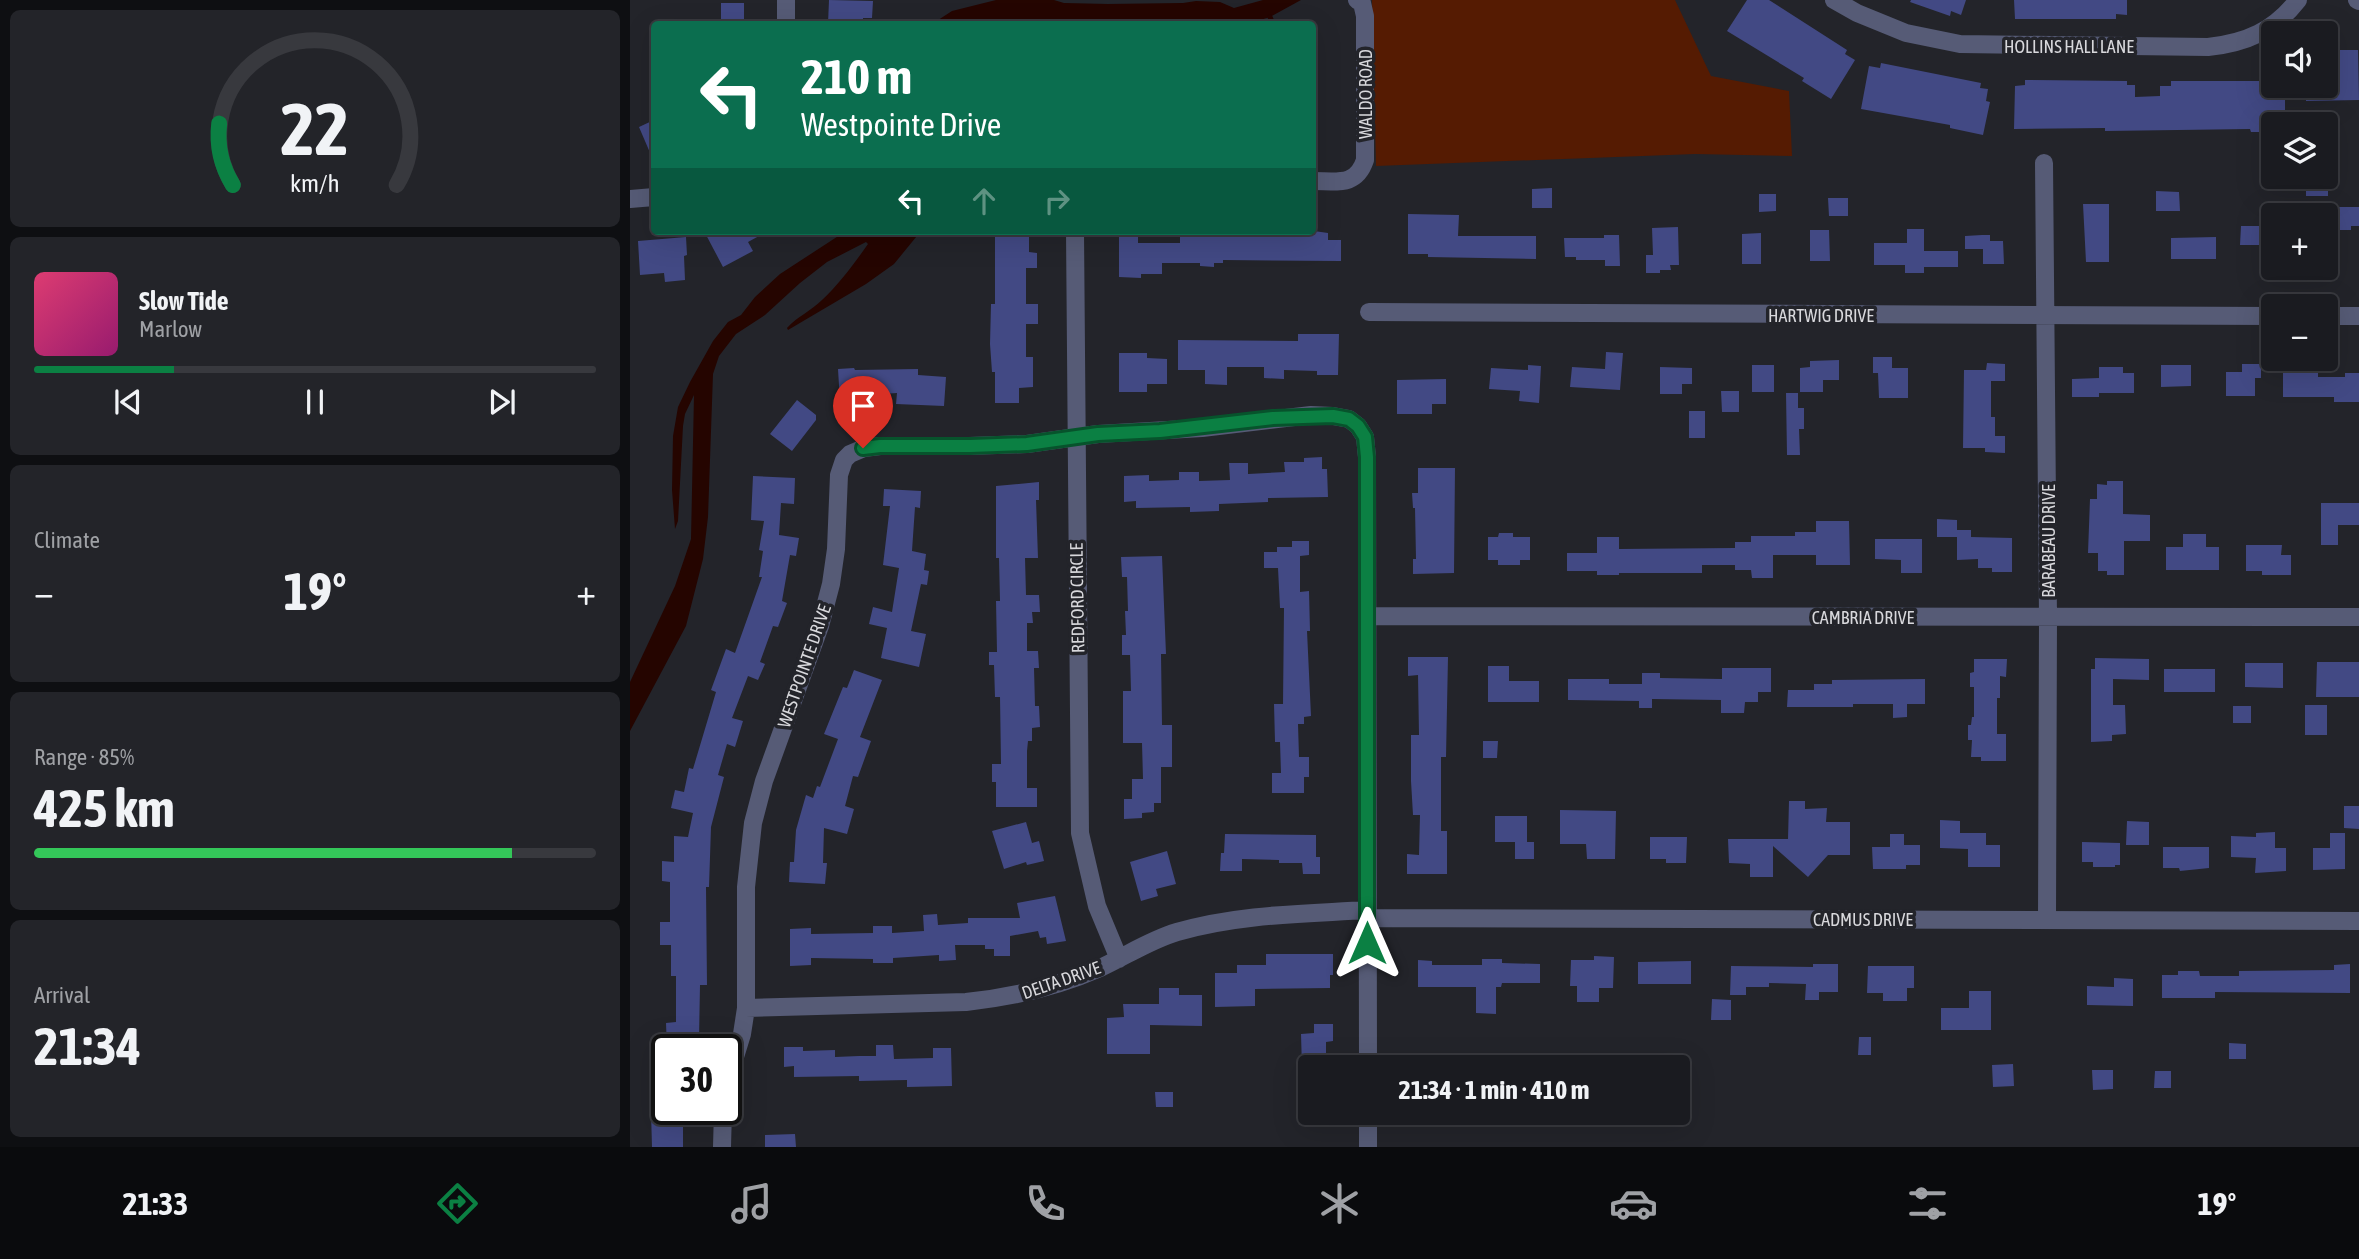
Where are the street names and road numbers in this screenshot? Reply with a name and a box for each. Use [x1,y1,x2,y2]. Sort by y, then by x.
street label: HOLLINS HALL LANE [2004,36,2134,57]
street label: WALDO ROAD [1355,49,1376,139]
street label: HARTWIG DRIVE [1768,305,1874,326]
street label: BARABEAU DRIVE [2038,484,2059,598]
street label: REDFORD CIRCLE [1066,542,1088,653]
street label: WESTPOINTE DRIVE [773,601,835,730]
street label: CAMBRIA DRIVE [1812,607,1915,628]
street label: CADMUS DRIVE [1813,909,1913,930]
street label: DELTA DRIVE [1019,957,1103,1003]

